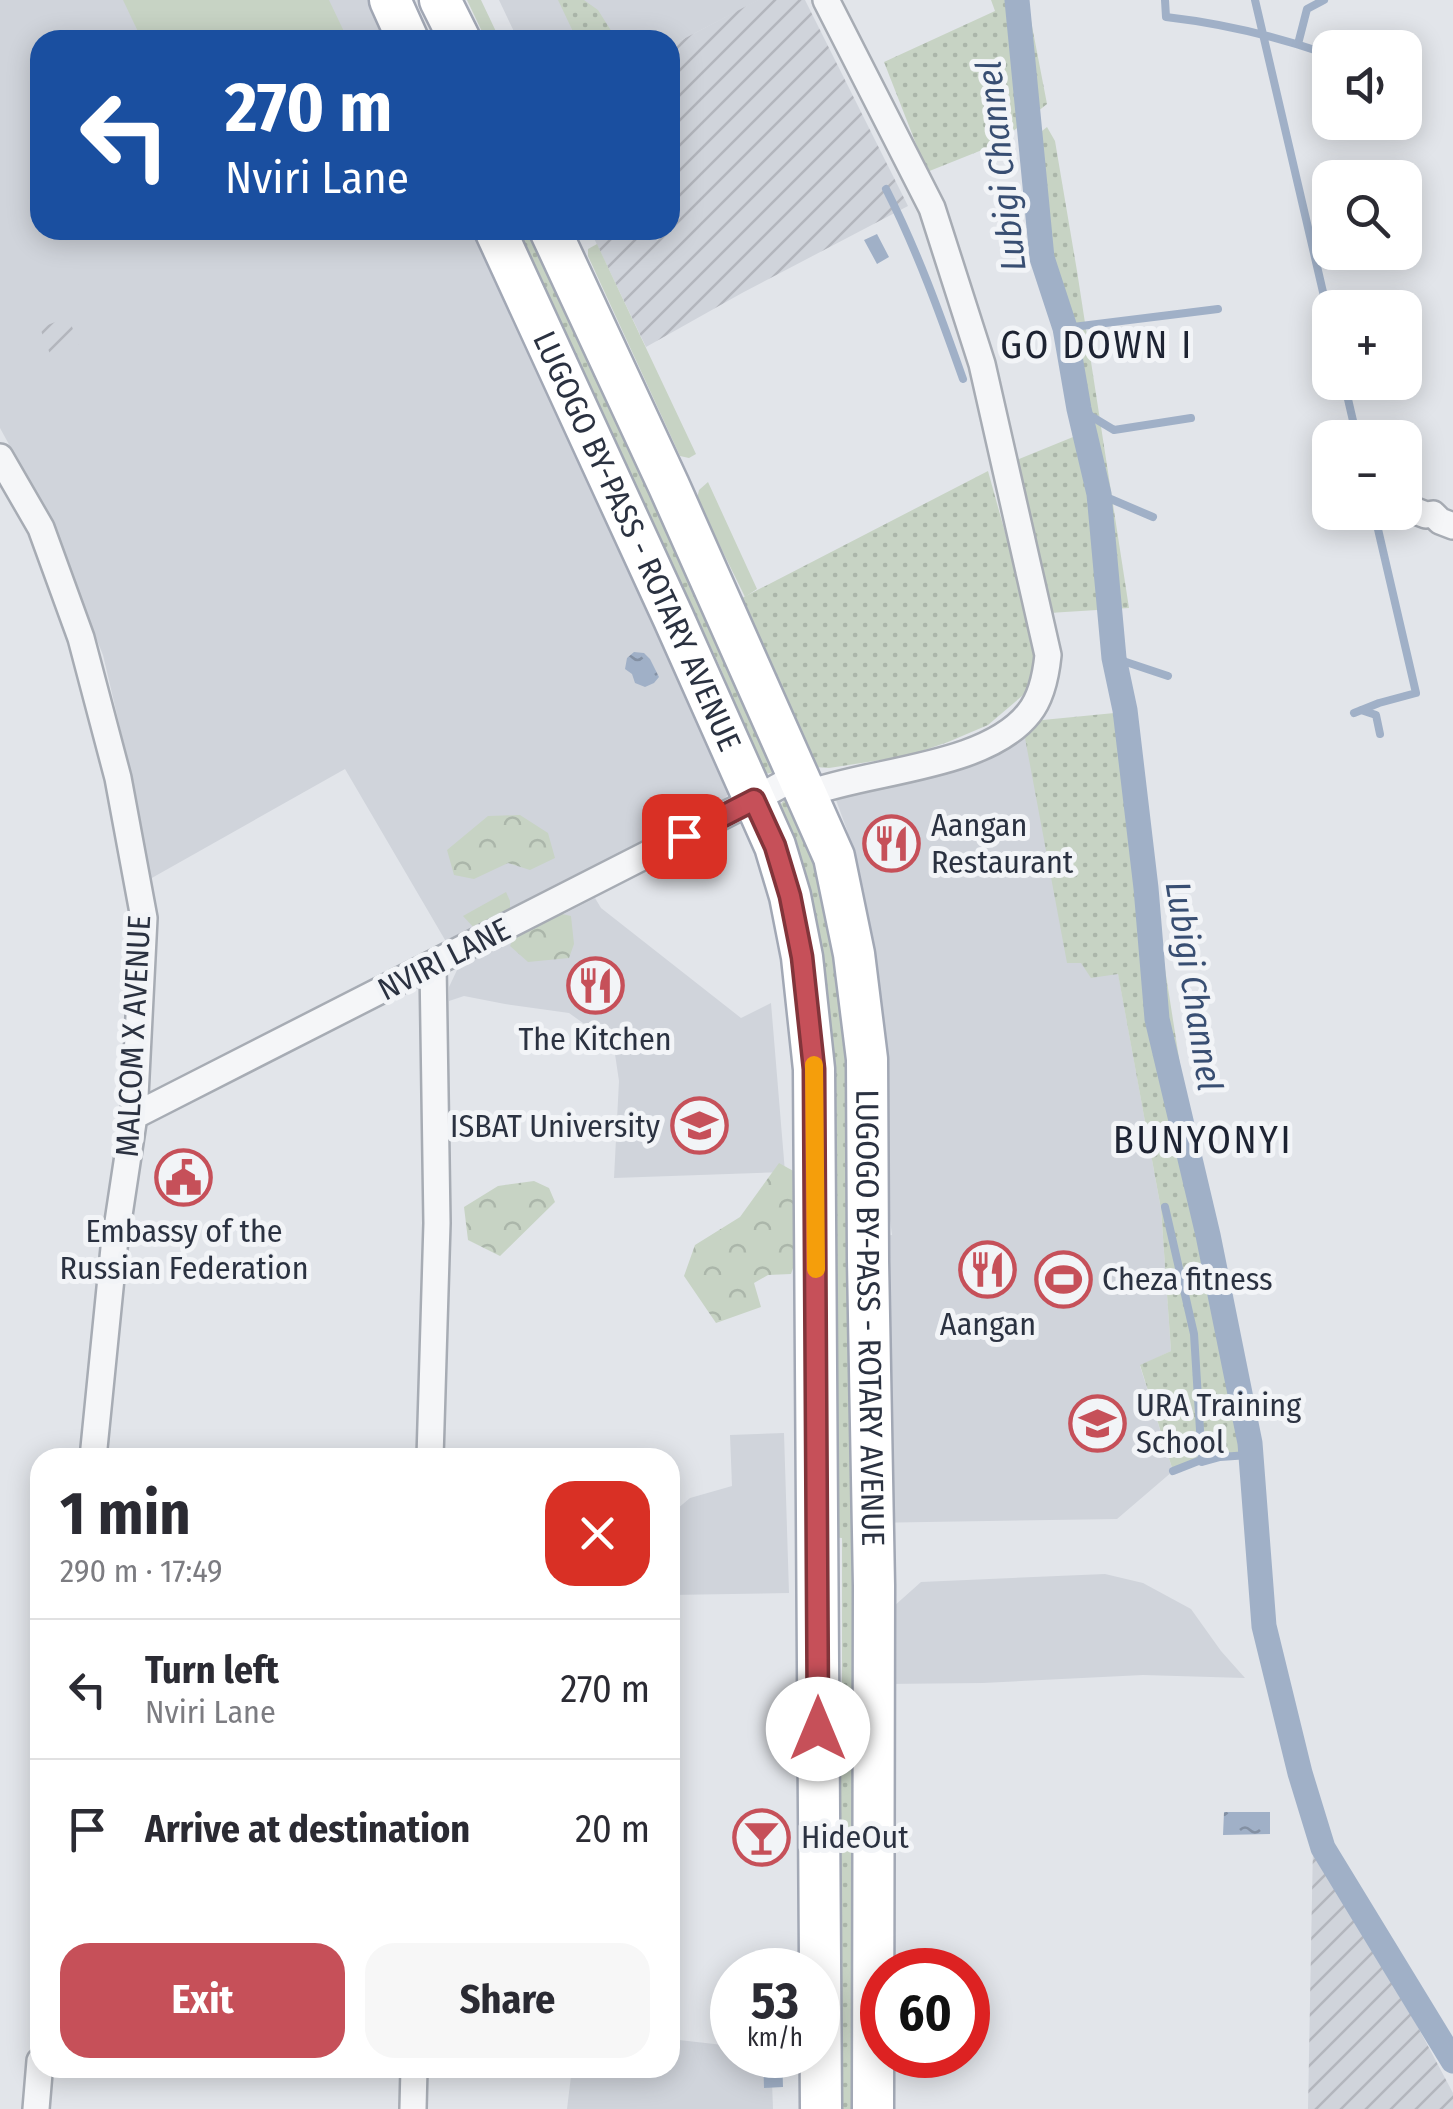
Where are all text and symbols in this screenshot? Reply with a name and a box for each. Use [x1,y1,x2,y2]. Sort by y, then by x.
map controls [1312,30,1422,530]
button: sound [1312,30,1422,140]
water label: Lubigi Channel [967,58,1035,274]
text: 270 m [225,66,392,150]
icon: left [60,70,190,200]
text: Nviri Lane [225,151,409,205]
button: search [1312,160,1422,270]
button: + [1312,290,1422,400]
district label: GO DOWN I [1000,322,1194,368]
street label: LUGOGO BY-PASS - ROTARY AVENUE [525,325,749,757]
button: − [1312,420,1422,530]
pin [642,794,727,879]
place label: Aangan Restaurant [931,806,1074,881]
icon: arrive [657,809,712,864]
restaurant icon: Aangan Restaurant [862,813,922,873]
water label: Lubigi Channel [1157,878,1231,1094]
street label: NVIRI LANE [372,910,516,1008]
street label: MALCOM X AVENUE [108,914,158,1158]
restaurant icon: The Kitchen [565,955,625,1015]
place label: The Kitchen [518,1020,672,1058]
street label: LUGOGO BY-PASS - ROTARY AVENUE [848,1089,892,1546]
school or university icon: ISBAT University [669,1096,729,1156]
place label: ISBAT University [450,1107,661,1145]
district label: BUNYONYI [1113,1117,1293,1163]
public building icon: Embassy of the Russian Federation [154,1147,214,1207]
place label: Embassy of the Russian Federation [59,1212,309,1287]
restaurant icon: Aangan [958,1240,1018,1300]
sports icon: Cheza fitness [1033,1249,1093,1309]
place label: Cheza fitness [1102,1260,1273,1298]
place label: Aangan [940,1305,1036,1343]
place label: URA Training School [1136,1386,1301,1461]
school or university icon: URA Training School [1067,1393,1127,1453]
text: 1 min [60,1478,191,1550]
button: close [545,1481,650,1586]
text: 290 m · 17:49 [60,1552,223,1590]
text: Turn left [145,1647,279,1693]
icon: left [60,1662,115,1717]
text: 270 m [561,1666,650,1712]
position arrow [766,1677,870,1781]
text: Nviri Lane [145,1693,276,1731]
icon: arrive [60,1802,115,1857]
text: Arrive at destination [145,1806,470,1852]
text: 20 m [575,1806,650,1852]
bar icon: HideOut [732,1807,792,1867]
place label: HideOut [801,1818,909,1856]
button: Exit [60,1943,345,2058]
button: Share [365,1943,650,2058]
speed limit sign: 60 [860,1948,990,2078]
text: 53 [751,1971,799,2031]
text: km/h [747,2023,803,2053]

